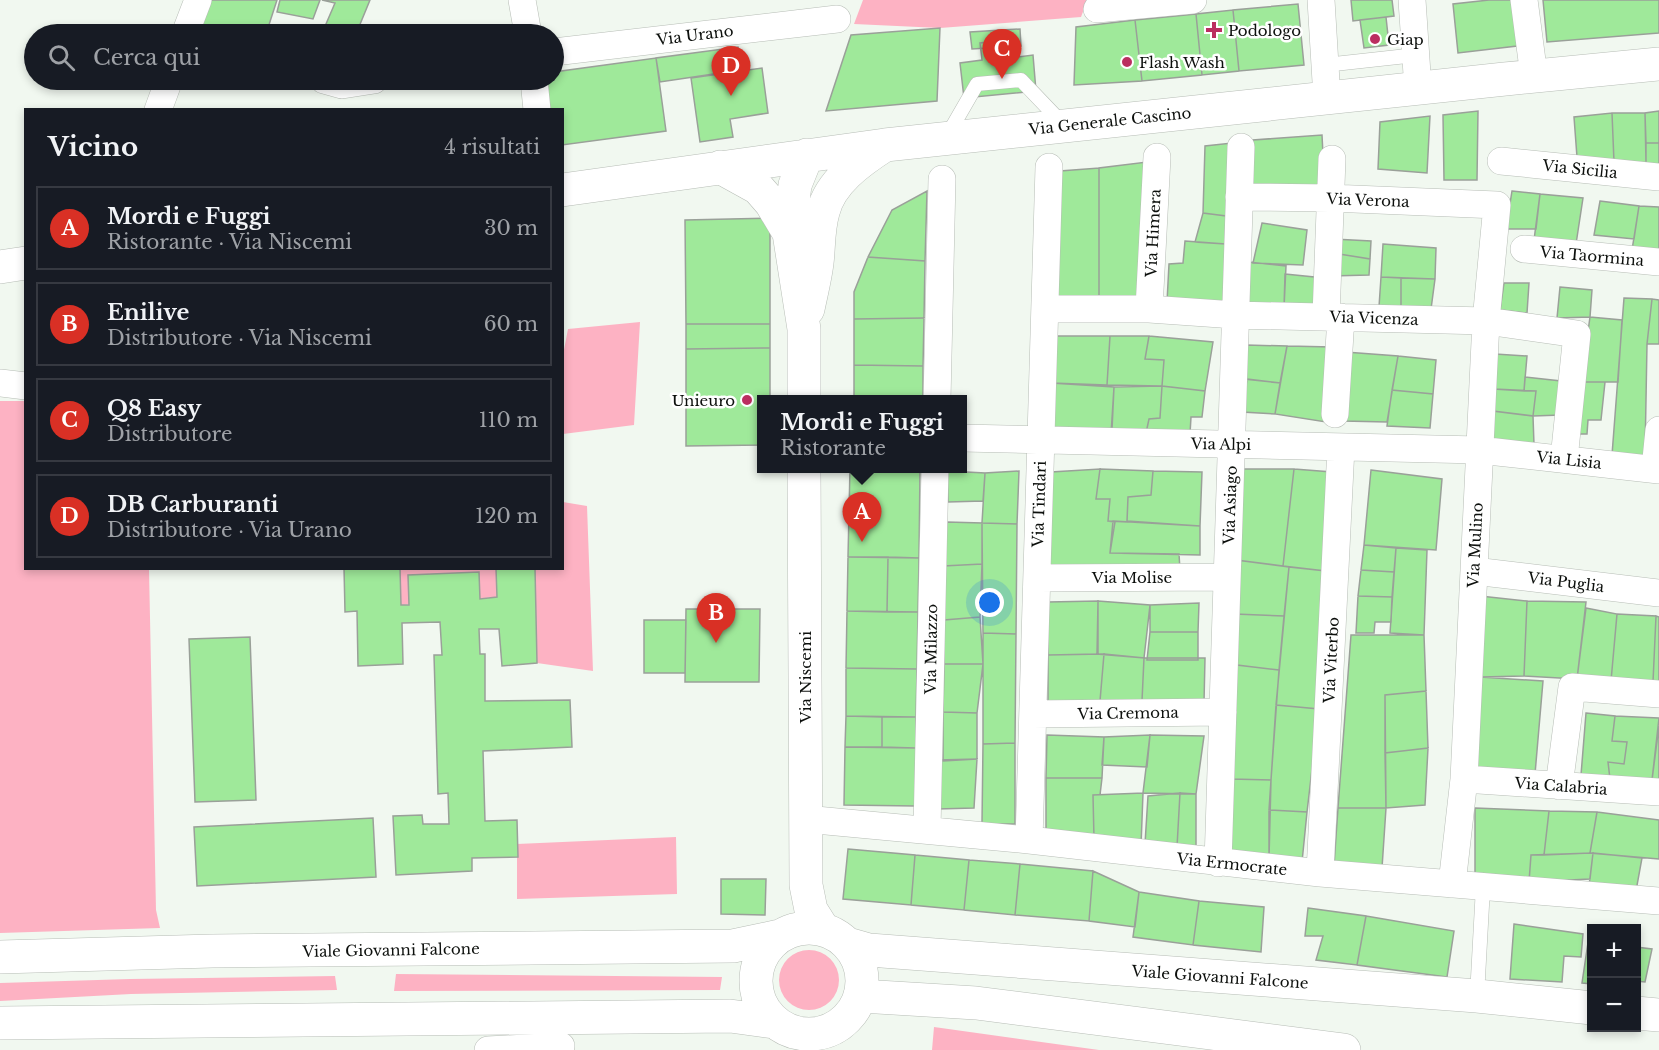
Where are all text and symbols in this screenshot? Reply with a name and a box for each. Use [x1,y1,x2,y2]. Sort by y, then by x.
street label: Via Urano [655,21,735,49]
marker: Podologo [1205,21,1223,39]
place label: Podologo [1228,21,1301,40]
search box [24,24,564,90]
pin: C [982,29,1022,79]
place label: Giap [1387,30,1424,49]
marker: Giap [1368,32,1382,46]
icon: search [45,41,78,74]
text: Cerca qui [93,44,200,71]
pin: D [712,46,750,96]
place label: Flash Wash [1139,53,1225,72]
marker: Flash Wash [1120,55,1134,69]
street label: Via Generale Cascino [1027,103,1192,139]
text: Vicino [48,131,138,163]
text: 4 risultati [444,135,540,159]
street label: Via Sicilia [1541,156,1619,182]
street label: Via Himera [1141,188,1165,279]
street label: Via Verona [1325,189,1411,211]
text: Mordi e Fuggi [107,203,270,230]
text: A [61,216,78,240]
text: 30 m [484,216,538,240]
text: Ristorante · Via Niscemi [107,230,352,254]
street label: Via Taormina [1538,242,1645,270]
text: Enilive [107,299,189,326]
street label: Via Vicenza [1328,307,1419,329]
text: B [62,312,77,336]
text: 60 m [484,312,538,336]
text: Distributore · Via Niscemi [107,326,372,350]
place label: Unieuro [672,391,735,410]
marker: Unieuro [740,393,754,407]
text: Q8 Easy [107,395,201,422]
popup [757,395,967,473]
text: C [61,408,78,432]
text: 110 m [479,408,538,432]
text: Mordi e Fuggi [780,409,944,436]
text: Distributore [107,422,232,446]
street label: Via Alpi [1190,434,1251,454]
text: Ristorante [780,436,886,460]
street label: Via Lisia [1534,447,1603,473]
street label: Via Tindari [1028,460,1050,549]
street label: Via Asiago [1219,465,1241,546]
text: DB Carburanti [107,491,278,518]
pin: A [842,492,882,542]
street label: Via Mulino [1463,502,1487,589]
text: D [60,504,79,528]
text: 120 m [475,504,538,528]
text: Distributore · Via Urano [107,518,352,542]
street label: Via Molise [1091,568,1172,587]
street label: Via Puglia [1526,568,1606,596]
your location [975,588,1004,617]
pin: B [696,594,736,643]
street label: Via Milazzo [921,603,941,695]
street label: Via Viterbo [1319,616,1343,705]
street label: Via Niscemi [796,631,815,724]
street label: Via Cremona [1076,703,1180,723]
street label: Via Calabria [1513,773,1609,799]
street label: Via Ermocrate [1175,849,1288,879]
map controls [1587,924,1641,1032]
button: + [1587,924,1641,978]
street label: Viale Giovanni Falcone [301,939,480,961]
street label: Viale Giovanni Falcone [1130,961,1309,993]
button: − [1587,978,1641,1032]

